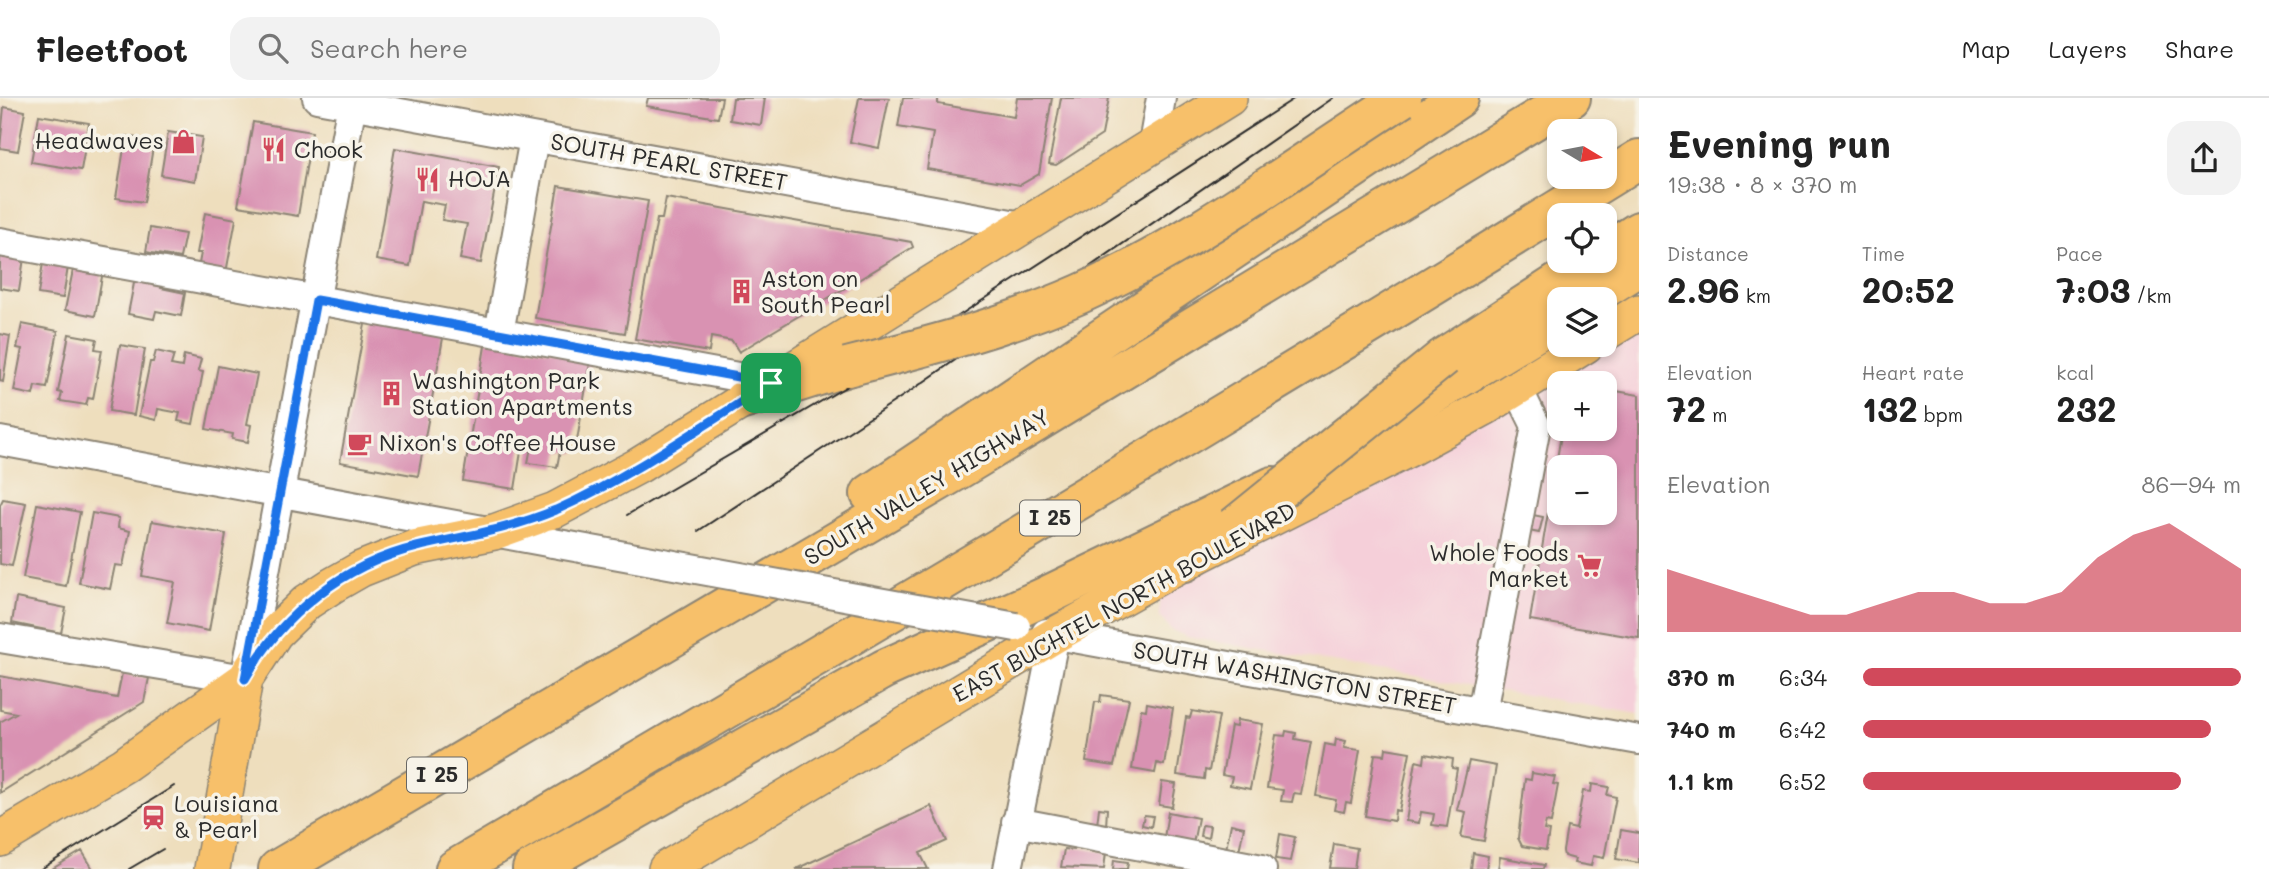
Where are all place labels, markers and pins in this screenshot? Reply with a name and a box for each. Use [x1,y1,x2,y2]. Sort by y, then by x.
place label: Headwaves [35,125,164,155]
shop icon: Headwaves [170,127,198,155]
place label: Chook [294,134,363,164]
restaurant icon: Chook [260,136,288,164]
place label: HOJA [448,163,511,193]
restaurant icon: HOJA [414,165,442,193]
place label: Aston on South Pearl [761,263,891,319]
building icon: Aston on South Pearl [727,278,755,306]
pin [741,353,801,413]
place label: Washington Park Station Apartments [412,365,633,421]
building icon: Washington Park Station Apartments [378,380,406,408]
place label: Nixon's Coffee House [379,427,617,457]
cafe icon: Nixon's Coffee House [345,429,373,457]
place label: Whole Foods Market [1429,537,1569,593]
supermarket icon: Whole Foods Market [1575,552,1603,580]
place label: Louisiana & Pearl [174,788,279,844]
station icon: Louisiana & Pearl [140,803,168,831]

